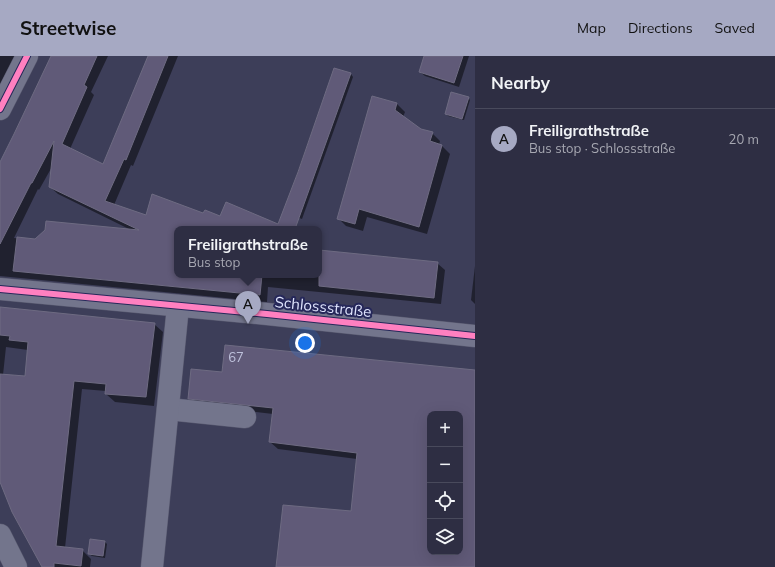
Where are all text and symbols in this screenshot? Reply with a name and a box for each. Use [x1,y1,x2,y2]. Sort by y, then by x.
text: Streetwise [20,16,116,40]
text: Map [577,19,606,37]
text: Directions [628,19,693,37]
text: Saved [715,19,755,37]
text: Nearby [491,72,550,93]
text: Freiligrathstraße [529,121,649,140]
text: A [499,131,509,147]
text: 20 m [729,131,759,147]
text: Bus stop · Schlossstraße [529,140,675,156]
popup [174,226,322,278]
text: Freiligrathstraße [188,235,308,254]
text: Bus stop [188,254,240,270]
pin: A [235,291,261,324]
street label: Schlossstraße [274,292,372,321]
your location [295,333,315,353]
house number: 67 [228,349,244,365]
map controls [427,411,463,555]
button: + [427,411,463,447]
button: − [427,447,463,483]
button: locate [427,483,463,519]
button: layers [427,519,463,555]

